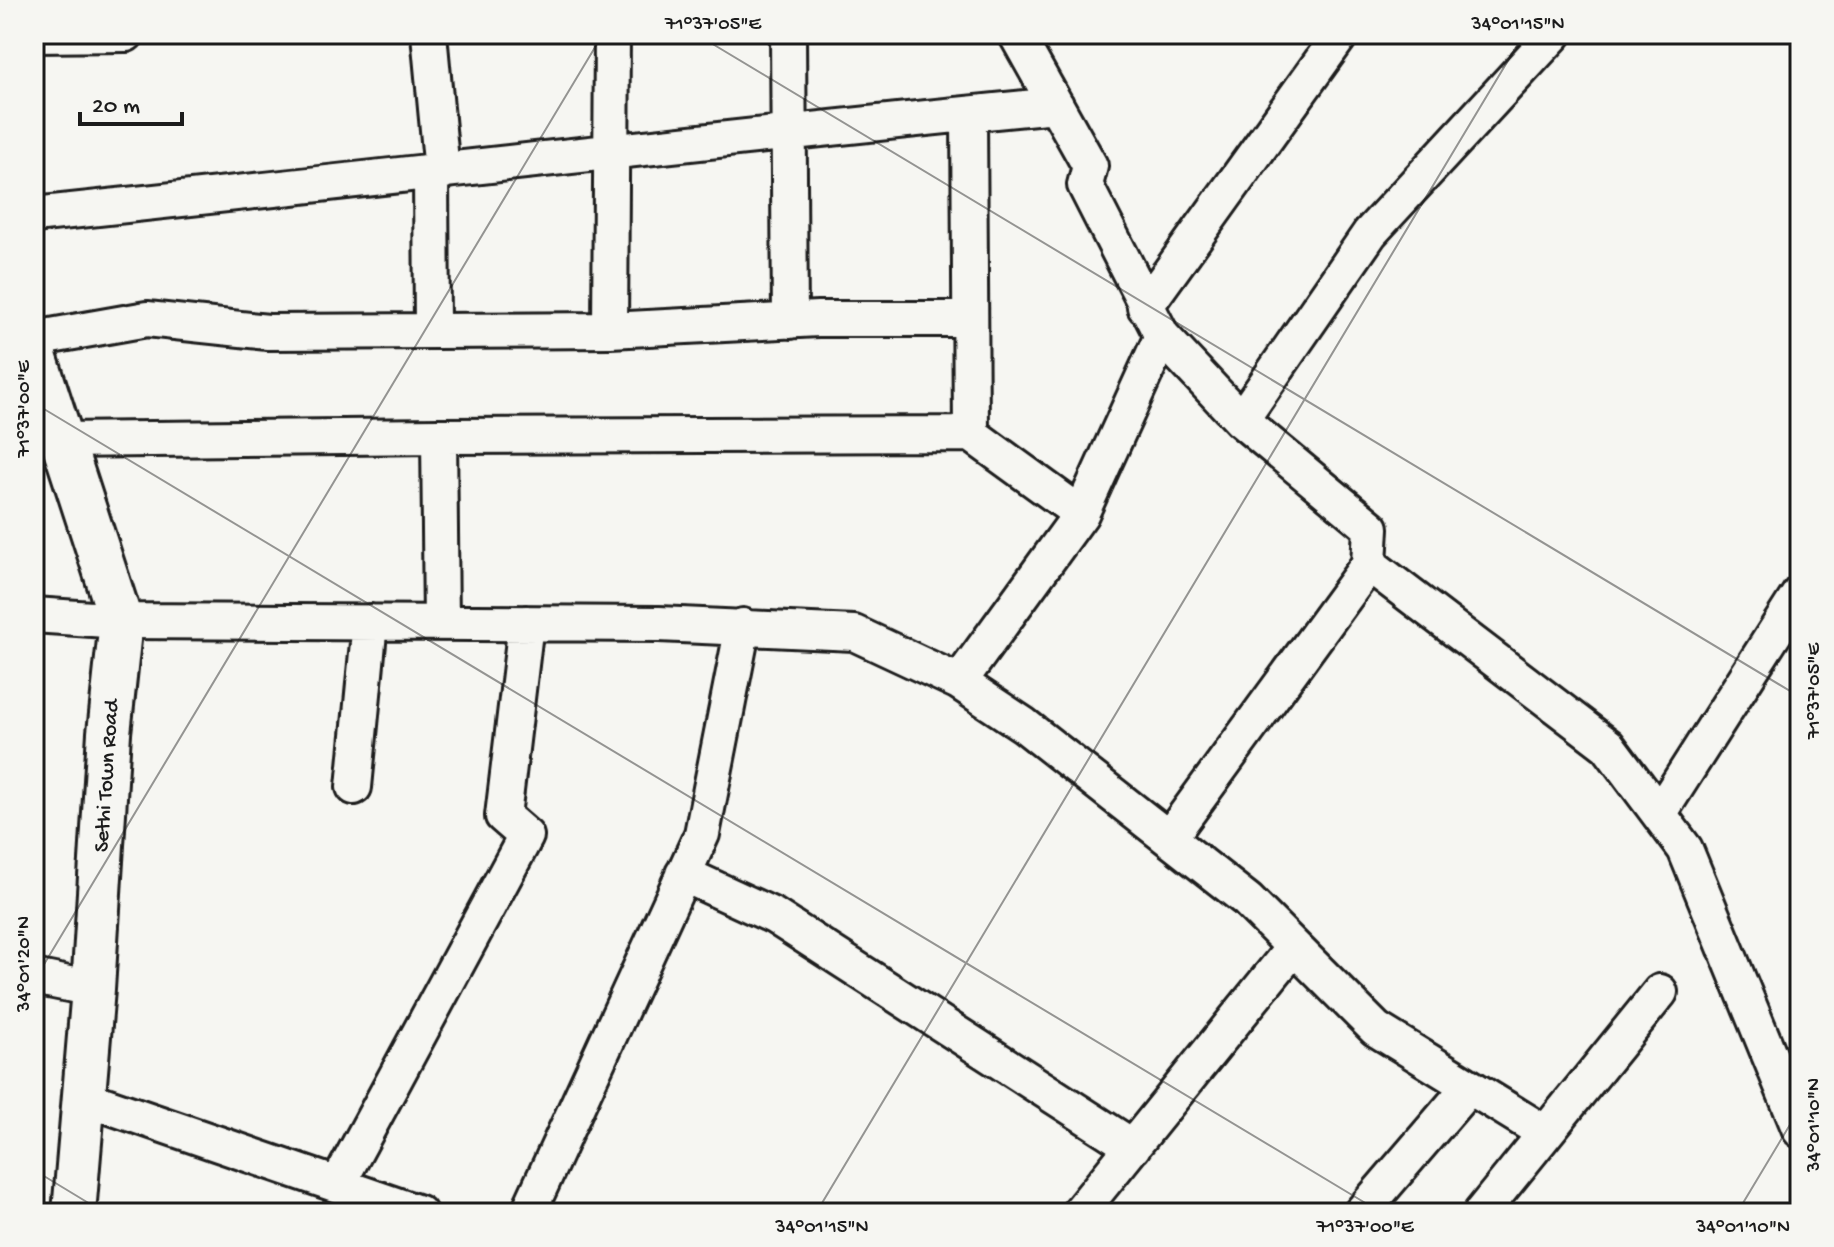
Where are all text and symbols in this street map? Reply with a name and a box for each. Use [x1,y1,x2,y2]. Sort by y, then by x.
text: 71°37'05"E [664,14,763,37]
text: 34°01'15"N [1470,14,1565,37]
scale bar [80,76,182,126]
text: 20 m [92,93,140,122]
text: 71°37'00"E [14,359,37,458]
text: 71°37'05"E [1804,641,1827,740]
street label: Sethi Town Road [90,697,126,853]
text: 34°01'20"N [14,916,37,1013]
text: 34°01'10"N [1804,1078,1827,1173]
text: 34°01'15"N [774,1217,869,1240]
text: 71°37'00"E [1316,1217,1415,1240]
text: 34°01'10"N [1695,1217,1790,1240]

